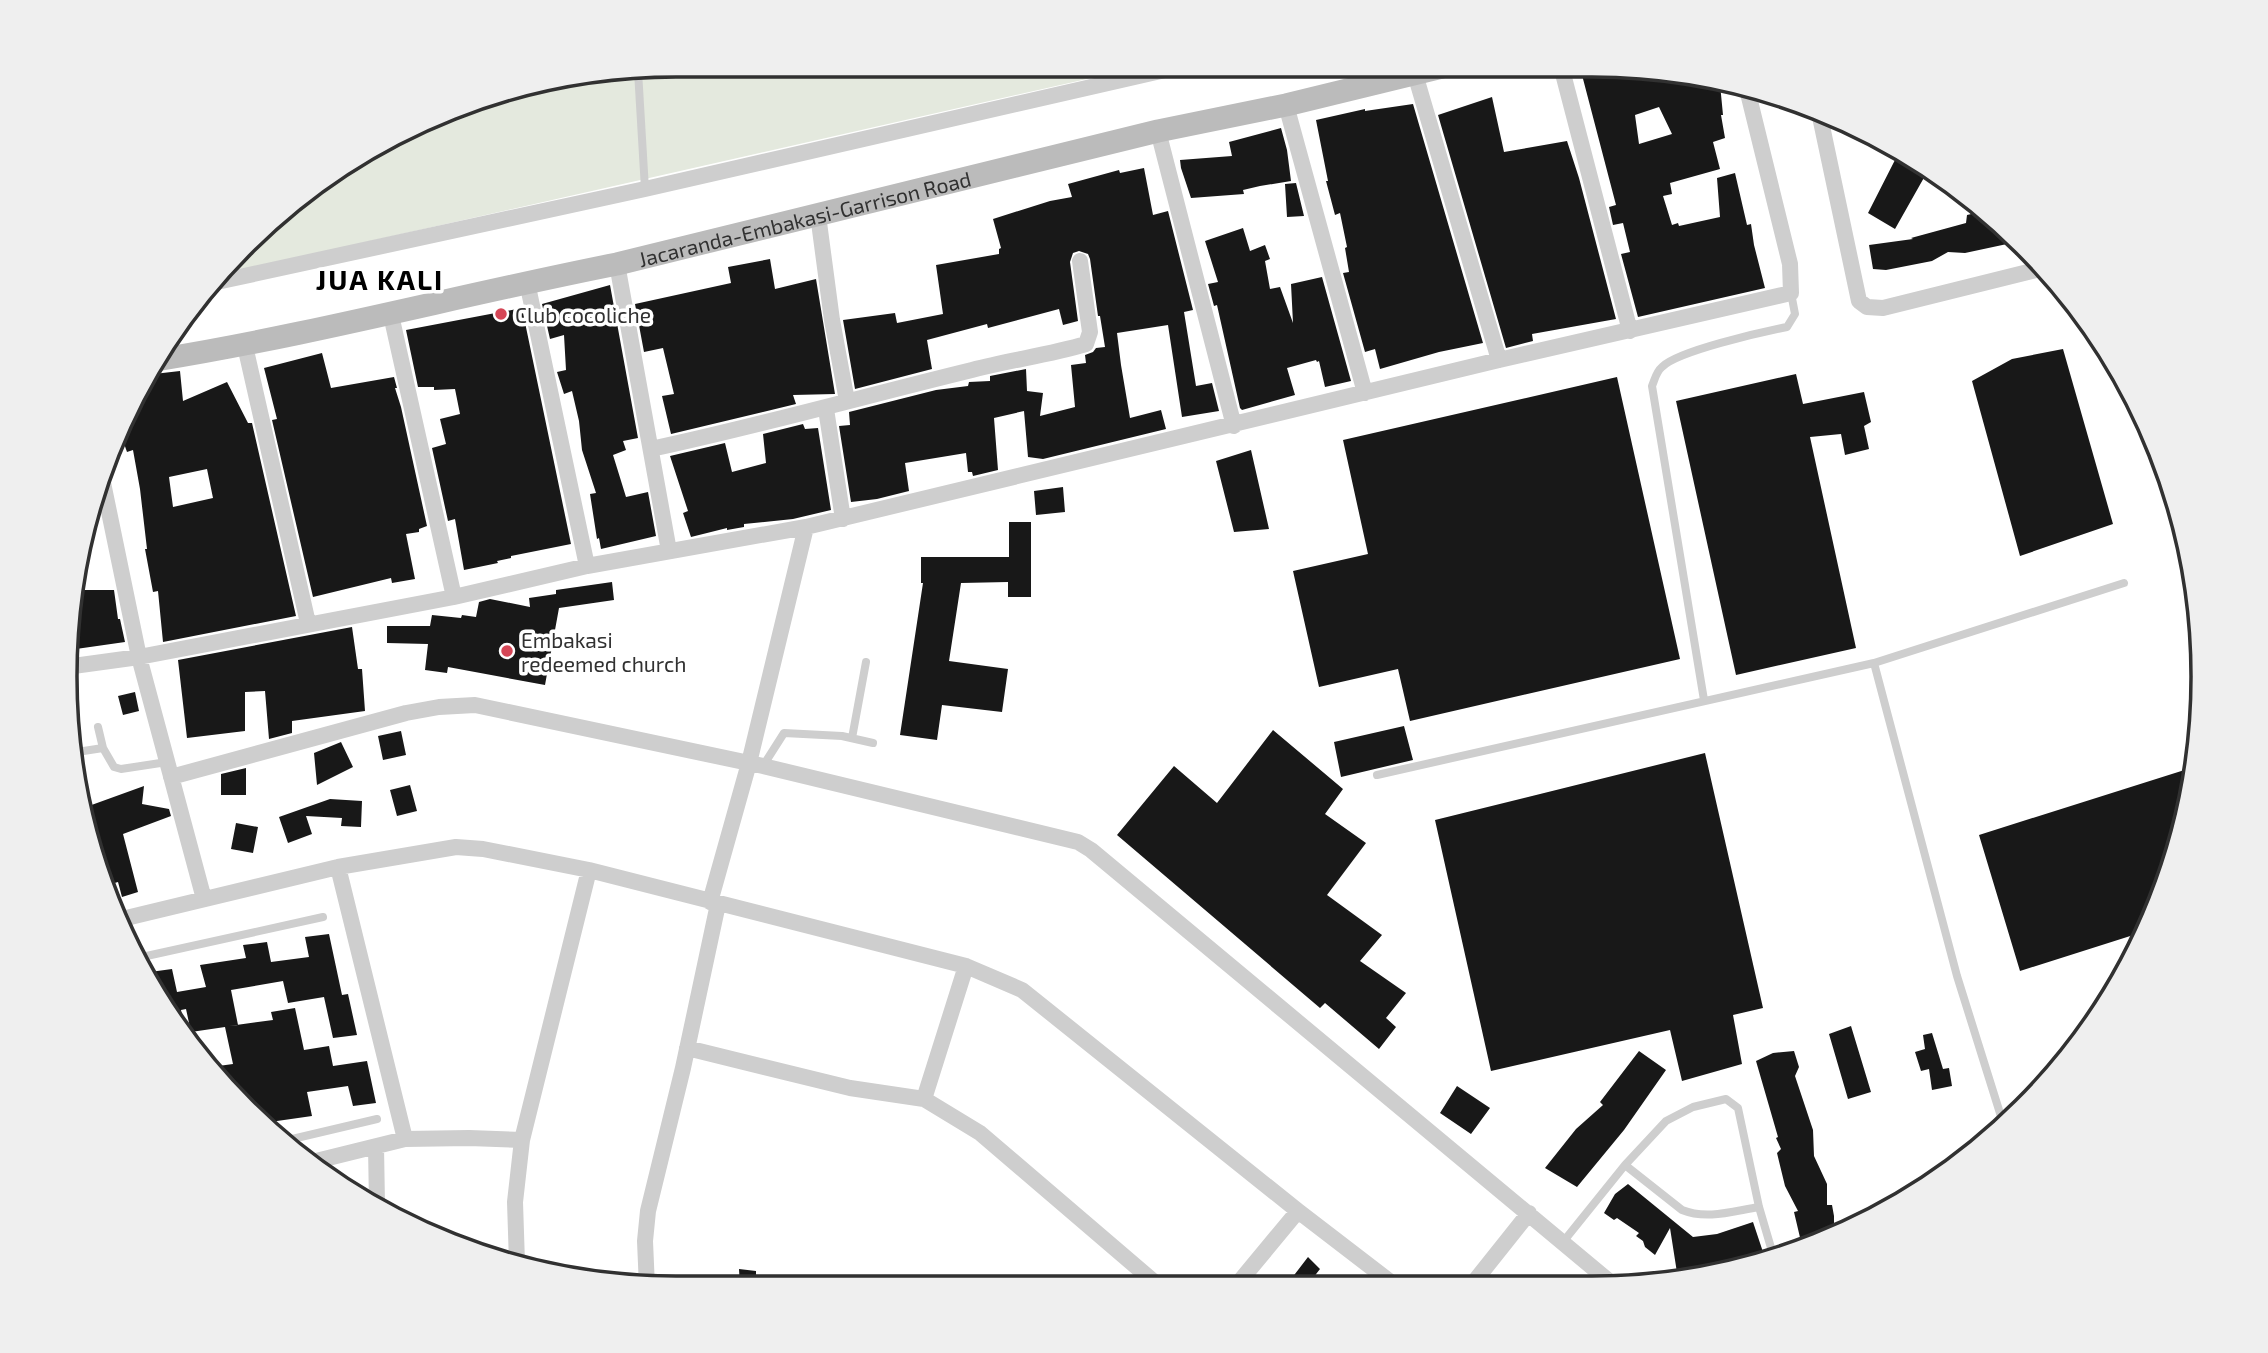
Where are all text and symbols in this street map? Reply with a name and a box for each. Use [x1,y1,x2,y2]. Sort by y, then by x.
street label: Jacaranda-Embakasi-Garrison Road [636,165,973,271]
district label: JUA KALI [316,262,444,296]
place label: Club cocoliche [515,302,651,327]
marker: Club cocoliche [493,306,509,322]
place label: Embakasi redeemed church [521,627,686,676]
marker: Embakasi redeemed church [499,643,515,659]

